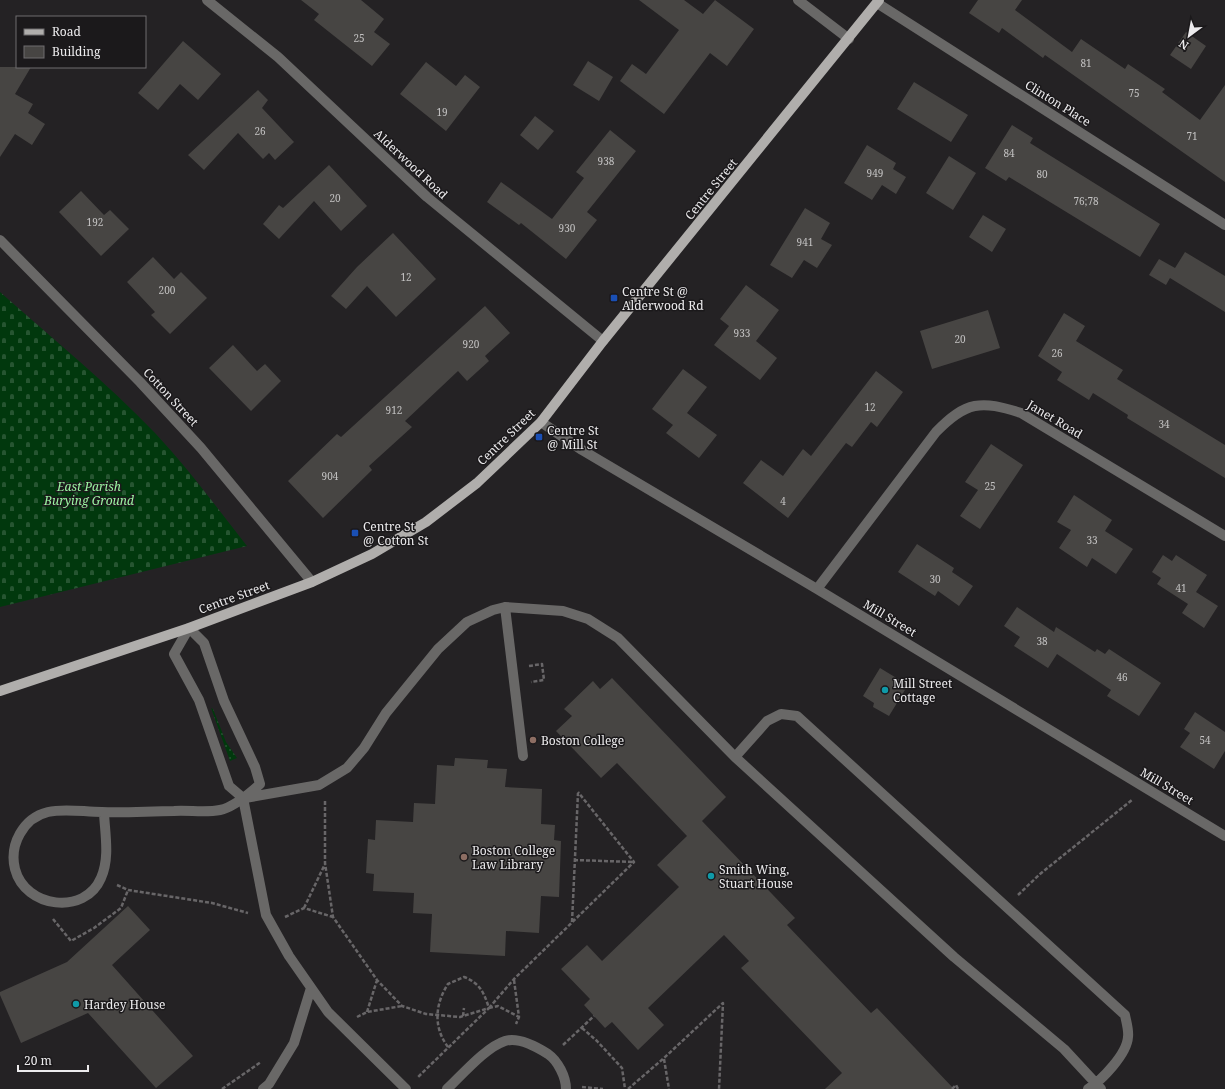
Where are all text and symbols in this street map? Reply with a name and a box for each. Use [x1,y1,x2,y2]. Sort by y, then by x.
legend [16,16,146,68]
north arrow [1169,16,1209,56]
text: Road [52,23,82,40]
house number: 25 [353,31,365,45]
text: N [1176,36,1191,54]
text: Building [52,43,101,60]
house number: 81 [1080,56,1092,70]
street label: Clinton Place [1022,76,1094,130]
house number: 75 [1128,86,1140,100]
house number: 19 [436,105,448,119]
house number: 26 [254,124,266,138]
street label: Alderwood Road [370,125,452,203]
house number: 71 [1186,129,1198,143]
house number: 84 [1003,146,1015,160]
house number: 938 [598,154,615,168]
street label: Centre Street [681,155,741,223]
house number: 949 [867,166,883,180]
house number: 80 [1036,167,1048,181]
house number: 20 [329,191,341,205]
house number: 76;78 [1073,194,1099,208]
house number: 192 [87,215,103,229]
house number: 930 [559,221,576,235]
house number: 941 [797,235,813,249]
house number: 12 [400,270,412,284]
house number: 200 [159,283,176,297]
place label: Centre St @ Alderwood Rd [622,283,704,314]
marker: Centre St @ Alderwood Rd [609,293,619,303]
house number: 933 [734,326,751,340]
house number: 20 [954,332,966,346]
house number: 920 [463,337,480,351]
house number: 26 [1051,346,1063,360]
street label: Cotton Street [140,364,202,430]
street label: Janet Road [1023,395,1086,442]
house number: 12 [864,400,876,414]
house number: 912 [386,403,402,417]
street label: Centre Street [473,405,539,469]
house number: 34 [1158,417,1170,431]
place label: Centre St @ Mill St [547,422,599,453]
marker: Centre St @ Mill St [534,432,544,442]
house number: 904 [322,469,339,483]
park label: East Parish Burying Ground [43,478,134,509]
house number: 25 [984,479,996,493]
house number: 4 [780,494,786,508]
place label: Centre St @ Cotton St [363,518,428,549]
marker: Centre St @ Cotton St [350,528,360,538]
house number: 33 [1086,533,1098,547]
house number: 30 [929,572,941,586]
street label: Centre Street [196,576,272,618]
house number: 41 [1175,581,1187,595]
street label: Mill Street [860,595,920,641]
house number: 38 [1036,634,1048,648]
house number: 46 [1116,670,1128,684]
place label: Mill Street Cottage [893,675,952,706]
marker: Mill Street Cottage [880,685,890,695]
place label: Boston College [541,732,624,749]
house number: 54 [1199,733,1211,747]
marker: Boston College [528,735,538,745]
street label: Mill Street [1137,763,1197,809]
place label: Boston College Law Library [472,842,555,873]
marker: Boston College Law Library [459,852,469,862]
place label: Smith Wing, Stuart House [719,861,793,892]
marker: Smith Wing, Stuart House [706,871,716,881]
place label: Hardey House [84,996,166,1013]
marker: Hardey House [71,999,81,1009]
scale bar [18,1047,88,1073]
text: 20 m [24,1052,52,1069]

